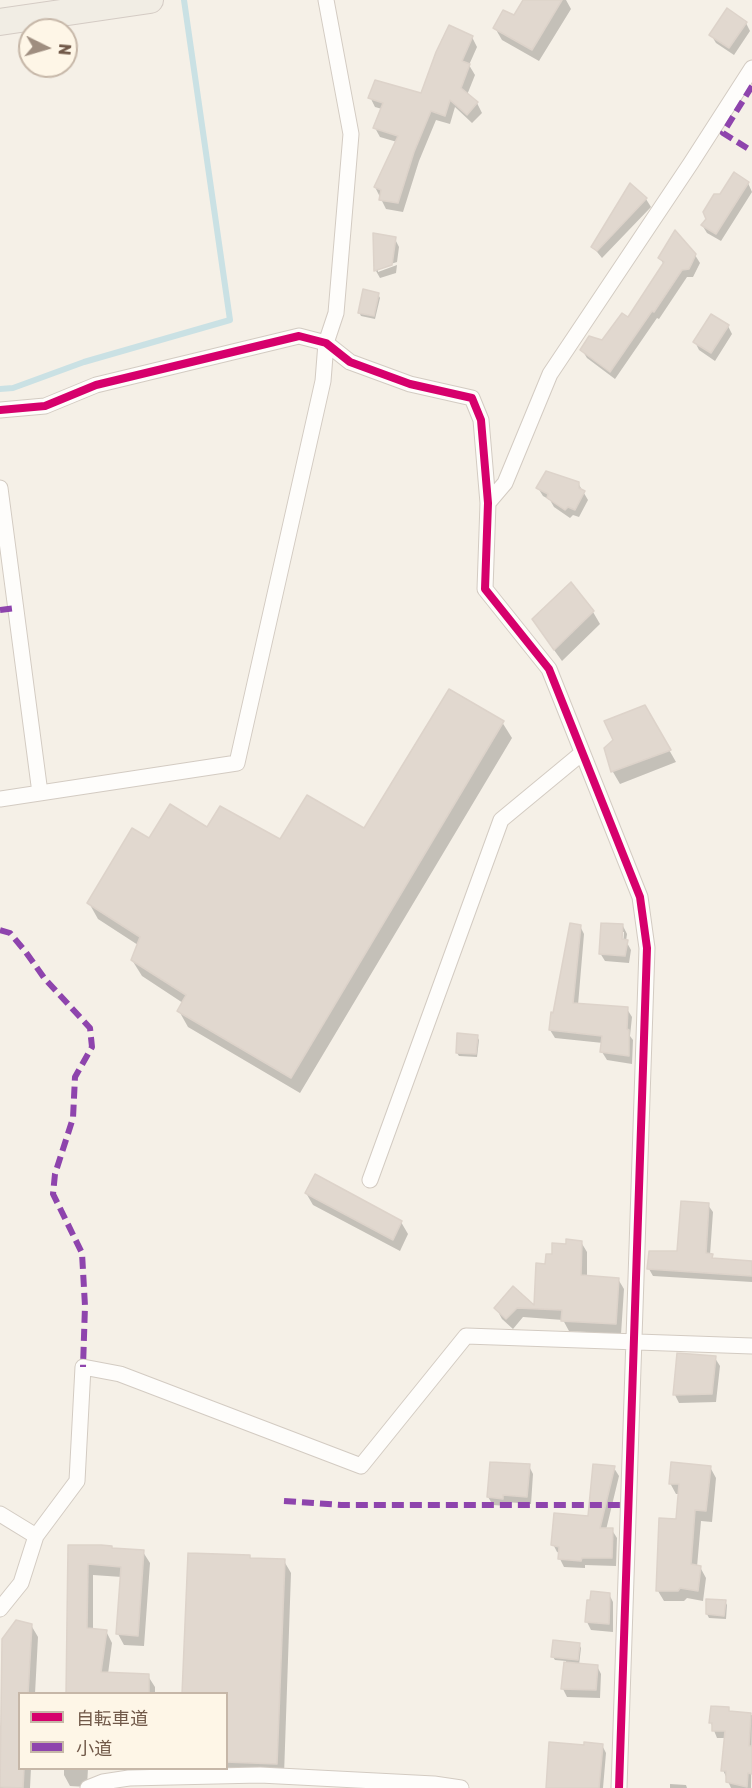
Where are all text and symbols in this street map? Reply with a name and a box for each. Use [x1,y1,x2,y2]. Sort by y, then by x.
north arrow [18,18,78,78]
text: N [54,43,74,56]
legend [18,1692,228,1770]
text: 自転車道 [76,1708,148,1730]
text: 小道 [76,1738,112,1760]

